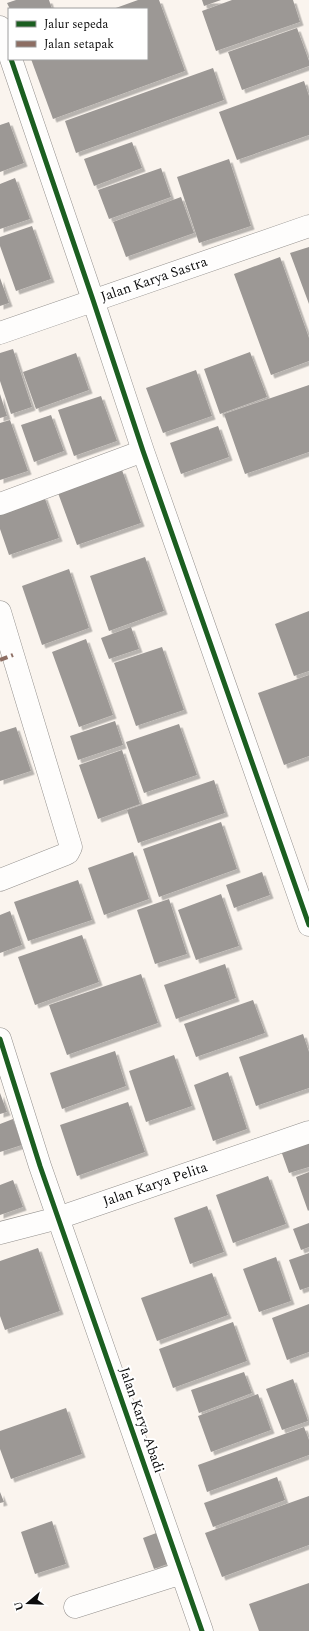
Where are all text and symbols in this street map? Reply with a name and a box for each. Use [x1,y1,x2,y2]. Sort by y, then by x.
legend [8,8,148,60]
text: Jalur sepeda [44,15,109,34]
text: Jalan setapak [44,35,114,54]
street label: Jalan Karya Sastra [98,251,210,307]
street label: Jalan Karya Pelita [100,1156,210,1212]
street label: Jalan Karya Abadi [114,1364,170,1476]
north arrow [8,1583,48,1623]
text: U [9,1599,29,1613]

